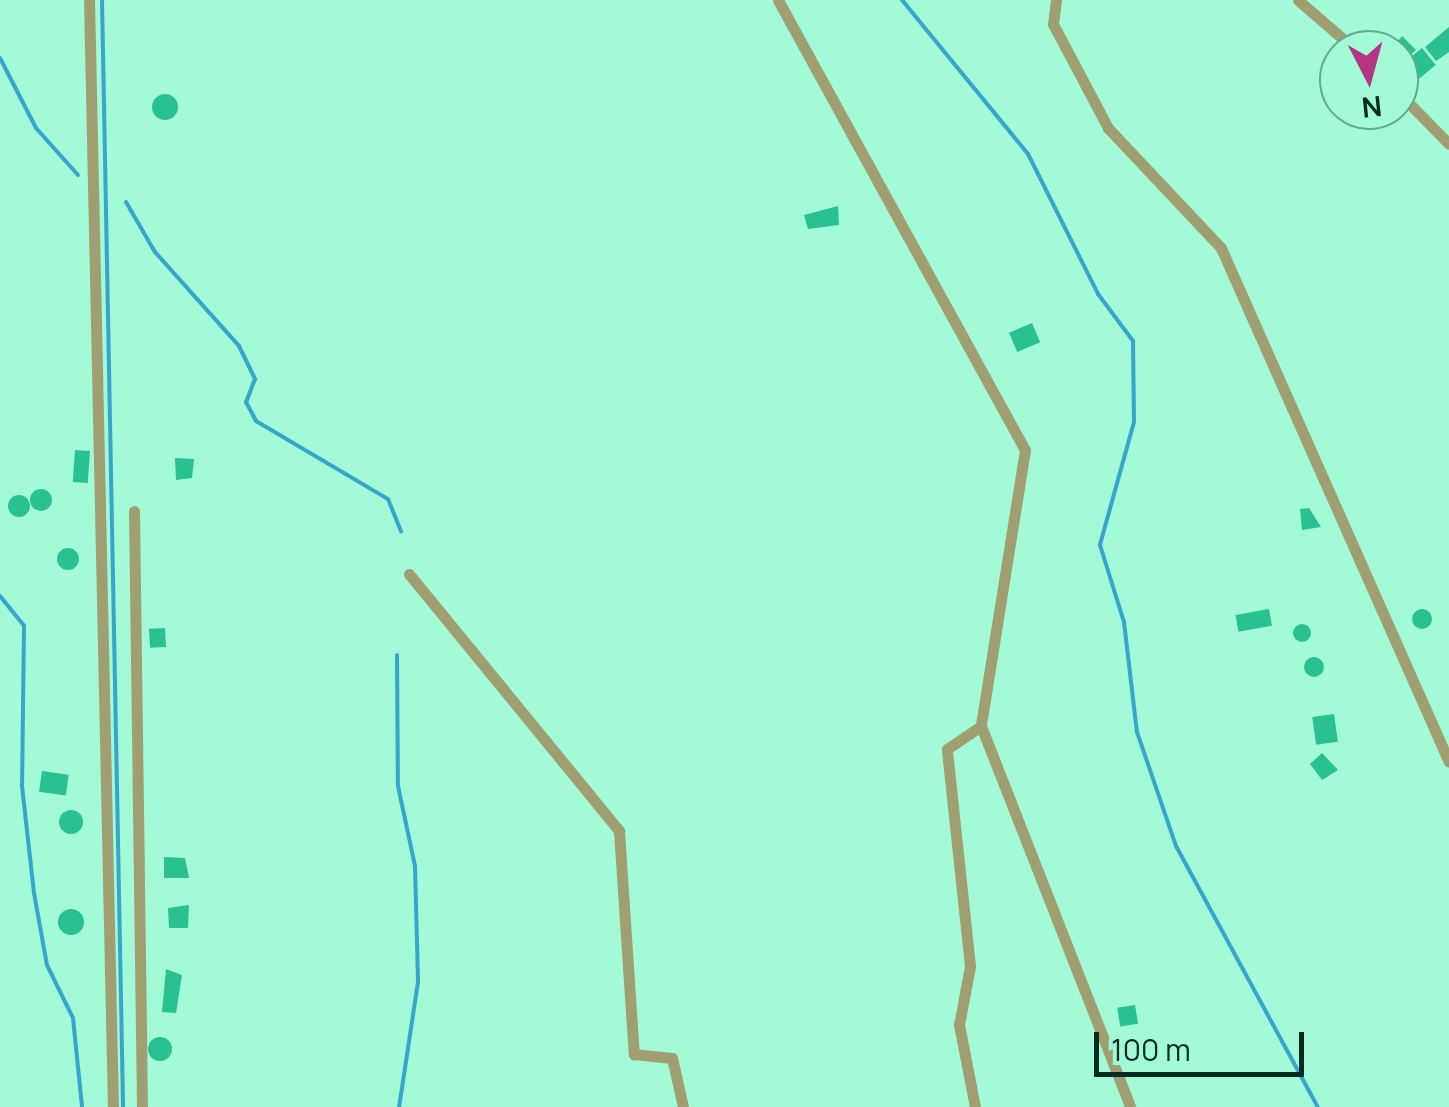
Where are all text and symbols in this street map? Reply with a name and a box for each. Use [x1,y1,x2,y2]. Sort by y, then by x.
north arrow [1319,30,1419,130]
text: N [1360,88,1384,128]
scale bar [1099,1012,1309,1074]
text: 100 m [1111,1029,1191,1070]

